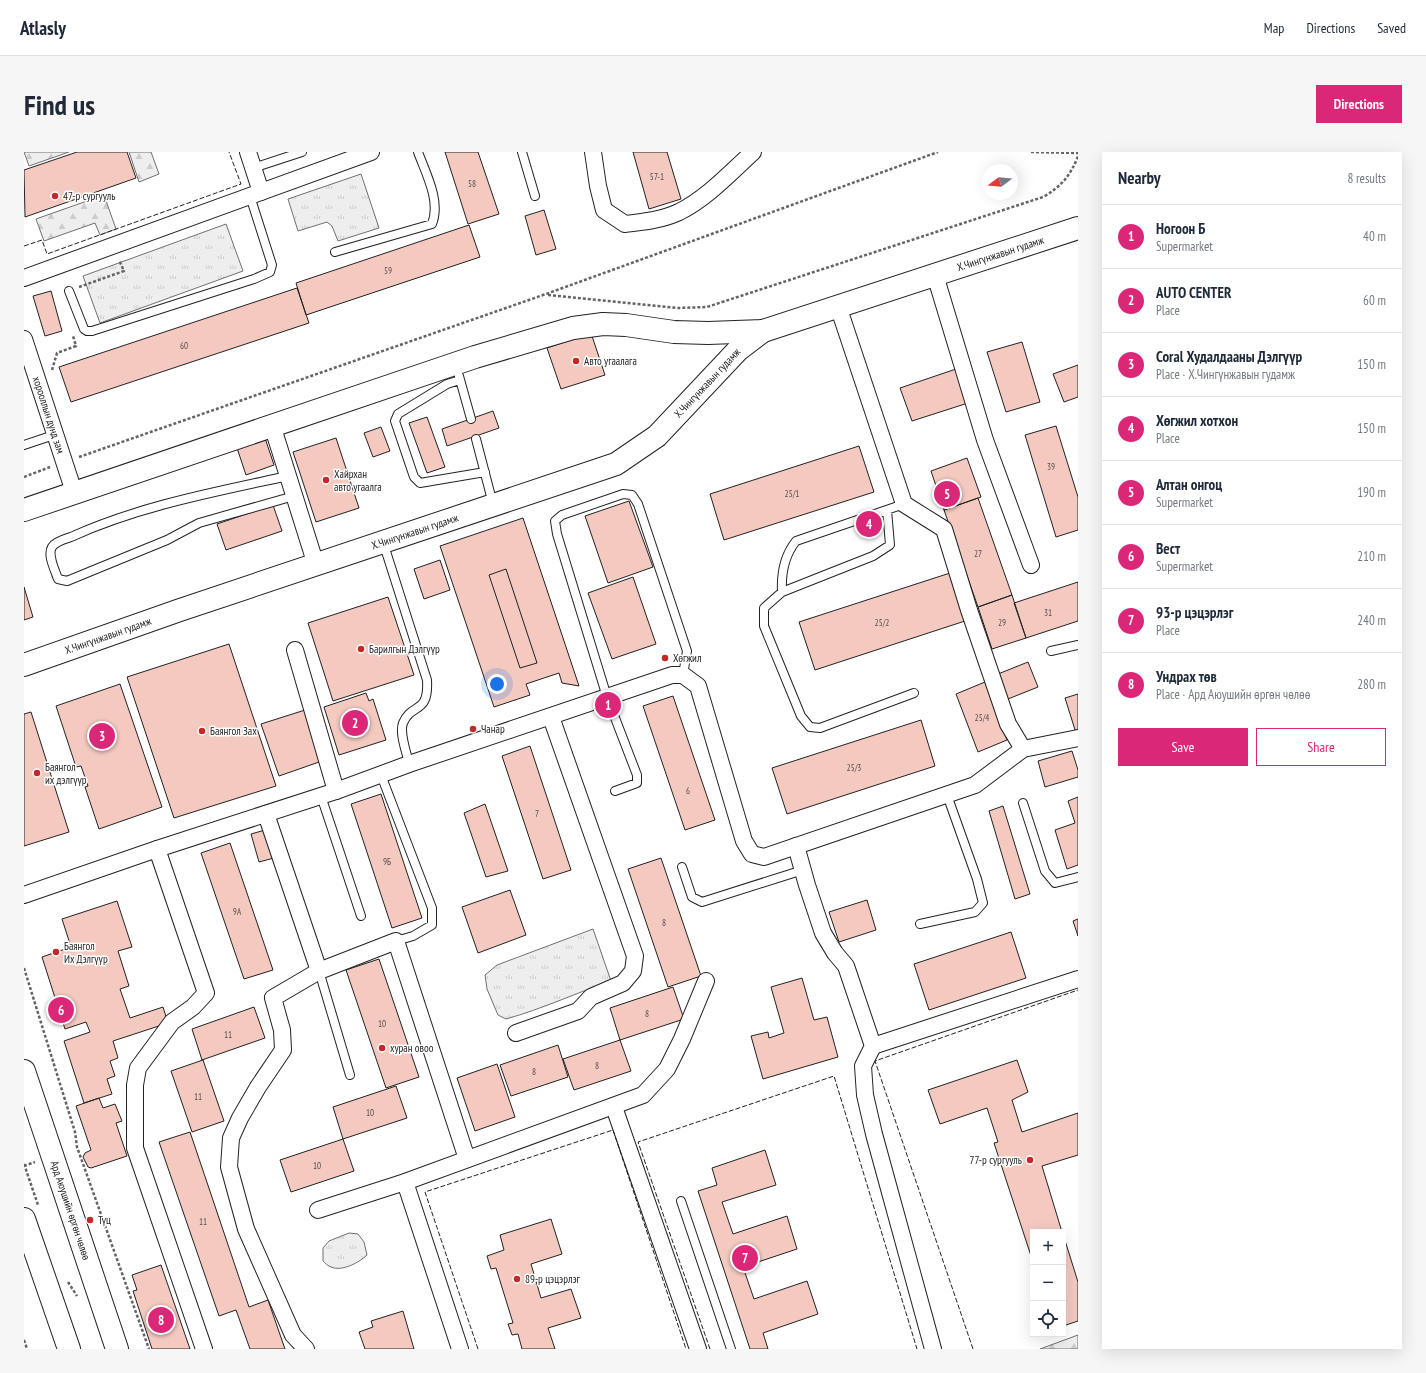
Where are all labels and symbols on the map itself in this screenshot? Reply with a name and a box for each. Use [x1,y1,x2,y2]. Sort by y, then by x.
north arrow [982,164,1018,200]
house number: 57-1 [650,171,664,182]
house number: 58 [468,178,476,189]
place label: 47-р сургууль [63,189,115,203]
marker: 47-р сургууль [50,191,60,201]
street label: Х.Чингүнжавын гудамж [955,233,1046,274]
house number: 59 [384,265,392,276]
house number: 60 [180,340,188,351]
street label: Х.Чингүнжавын гудамж [671,345,743,421]
place label: Авто угаалага [584,354,637,368]
marker: Авто угаалага [571,356,581,366]
street label: хорооллын дунд зам [30,375,68,456]
house number: 39 [1047,461,1055,472]
place label: Хайрхан авто угаалга [334,467,382,494]
marker: Хайрхан авто угаалга [321,475,331,485]
pin: 5 [934,479,960,509]
house number: 25/1 [785,488,799,499]
pin: 4 [856,509,882,539]
street label: Х.Чингүнжавын гудамж [370,510,460,552]
house number: 27 [974,548,982,559]
house number: 31 [1044,607,1052,618]
street label: Х.Чингүнжавын гудамж [63,614,153,657]
house number: 25/2 [875,617,889,628]
house number: 29 [998,617,1006,628]
place label: Барилгын Дэлгүүр [369,642,440,656]
marker: Барилгын Дэлгүүр [356,644,366,654]
place label: Хөгжил [673,651,701,665]
marker: Хөгжил [660,653,670,663]
your location [487,674,507,694]
pin: 1 [595,690,621,720]
pin: 2 [342,708,368,738]
house number: 25/4 [975,712,989,723]
pin: 3 [89,721,115,751]
place label: Чанар [481,722,505,736]
place label: Баянгол Зах [210,724,257,738]
marker: Чанар [468,724,478,734]
marker: Баянгол Зах [197,726,207,736]
place label: Баянгол их дэлгүүр [45,760,87,787]
house number: 25/3 [847,762,861,773]
marker: Баянгол их дэлгүүр [32,768,42,778]
house number: 6 [686,785,690,796]
house number: 7 [535,808,539,819]
house number: 9Б [383,856,391,867]
house number: 9А [233,906,242,917]
house number: 8 [662,917,666,928]
place label: Баянгол Их Дэлгүүр [64,939,108,966]
marker: Баянгол Их Дэлгүүр [51,947,61,957]
pin: 6 [48,995,74,1025]
house number: 8 [645,1008,649,1019]
house number: 10 [378,1018,386,1029]
house number: 11 [224,1029,232,1040]
place label: хуран овоо [390,1041,434,1055]
marker: хуран овоо [377,1043,387,1053]
house number: 8 [595,1060,599,1071]
house number: 8 [532,1066,536,1077]
house number: 11 [194,1091,202,1102]
house number: 10 [366,1107,374,1118]
place label: 77-р сургууль [970,1153,1022,1167]
marker: 77-р сургууль [1025,1155,1035,1165]
street label: Ард Аюушийн өргөн чөлөө [48,1159,94,1262]
house number: 10 [313,1160,321,1171]
place label: Түц [98,1213,111,1227]
marker: Түц [85,1215,95,1225]
house number: 11 [199,1216,207,1227]
pin: 7 [732,1243,758,1273]
place label: 89-р цэцэрлэг [525,1272,580,1286]
marker: 89-р цэцэрлэг [512,1274,522,1284]
pin: 8 [148,1305,174,1335]

